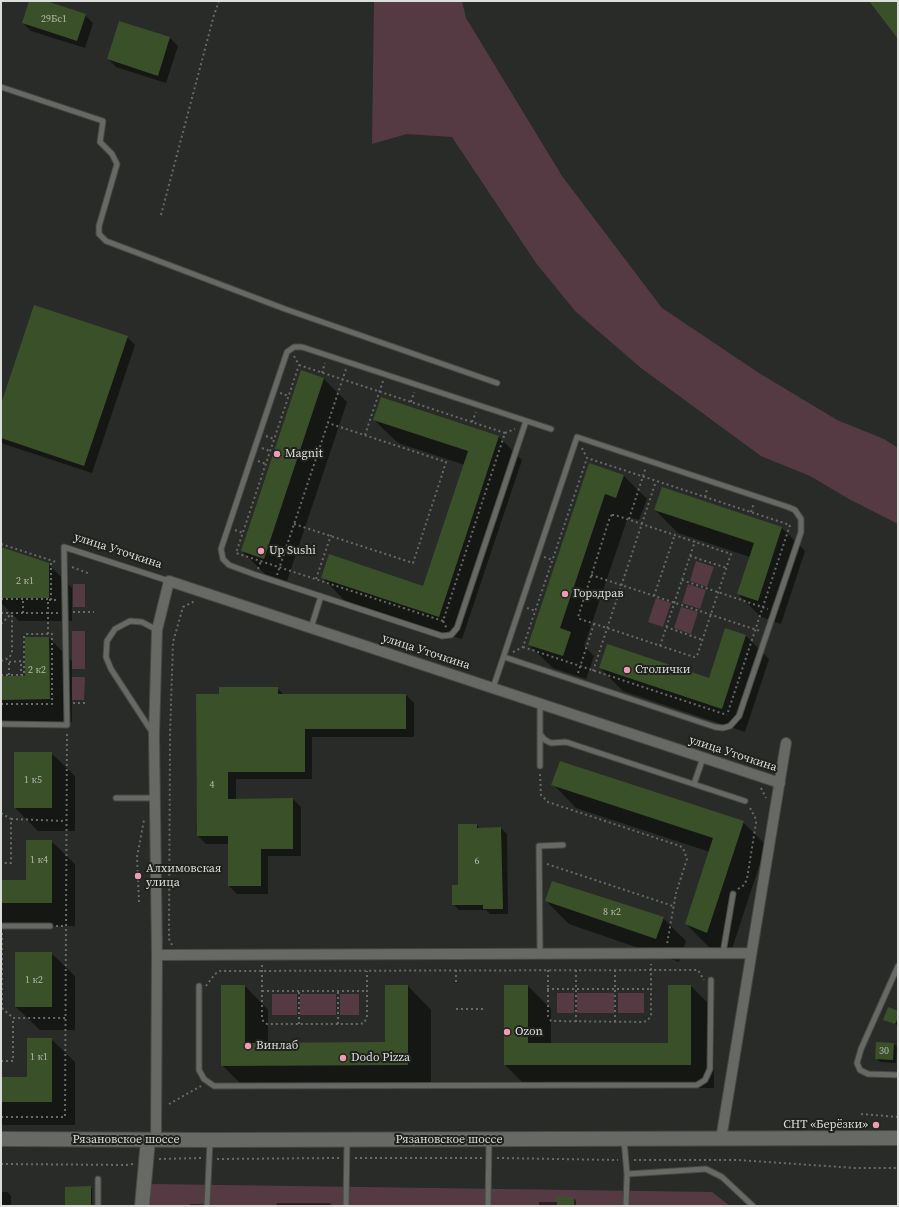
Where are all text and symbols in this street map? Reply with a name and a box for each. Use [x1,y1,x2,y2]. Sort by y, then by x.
house number: 29Бс1 [41,13,67,25]
place label: Magnit [285,447,323,461]
marker: Magnit [272,449,282,459]
street label: улица Уточкина [72,530,164,572]
place label: Up Sushi [269,544,316,558]
marker: Up Sushi [256,546,266,556]
house number: 2 к1 [16,575,34,587]
place label: Горздрав [573,587,623,601]
marker: Горздрав [560,589,570,599]
street label: улица Уточкина [380,631,472,673]
place label: Столички [635,663,690,677]
house number: 2 к2 [28,664,46,676]
marker: Столички [622,665,632,675]
street label: улица Уточкина [687,733,779,775]
house number: 1 к5 [24,774,42,786]
house number: 4 [210,779,214,791]
house number: 1 к4 [30,854,48,866]
house number: 6 [475,855,479,867]
place label: Алхимовская улица [146,862,221,890]
marker: Алхимовская улица [133,871,143,881]
house number: 8 к2 [603,906,621,918]
house number: 1 к2 [25,974,43,986]
place label: Ozon [515,1025,543,1039]
marker: Ozon [502,1027,512,1037]
place label: Винлаб [256,1039,298,1053]
marker: Винлаб [243,1041,253,1051]
house number: 30 [879,1045,889,1057]
house number: 1 к1 [30,1051,48,1063]
place label: Dodo Pizza [351,1051,410,1065]
marker: Dodo Pizza [338,1053,348,1063]
place label: СНТ «Берёзки» [783,1118,868,1132]
marker: СНТ «Берёзки» [871,1120,881,1130]
street label: Рязановское шоссе [72,1133,180,1147]
street label: Рязановское шоссе [395,1133,503,1147]

